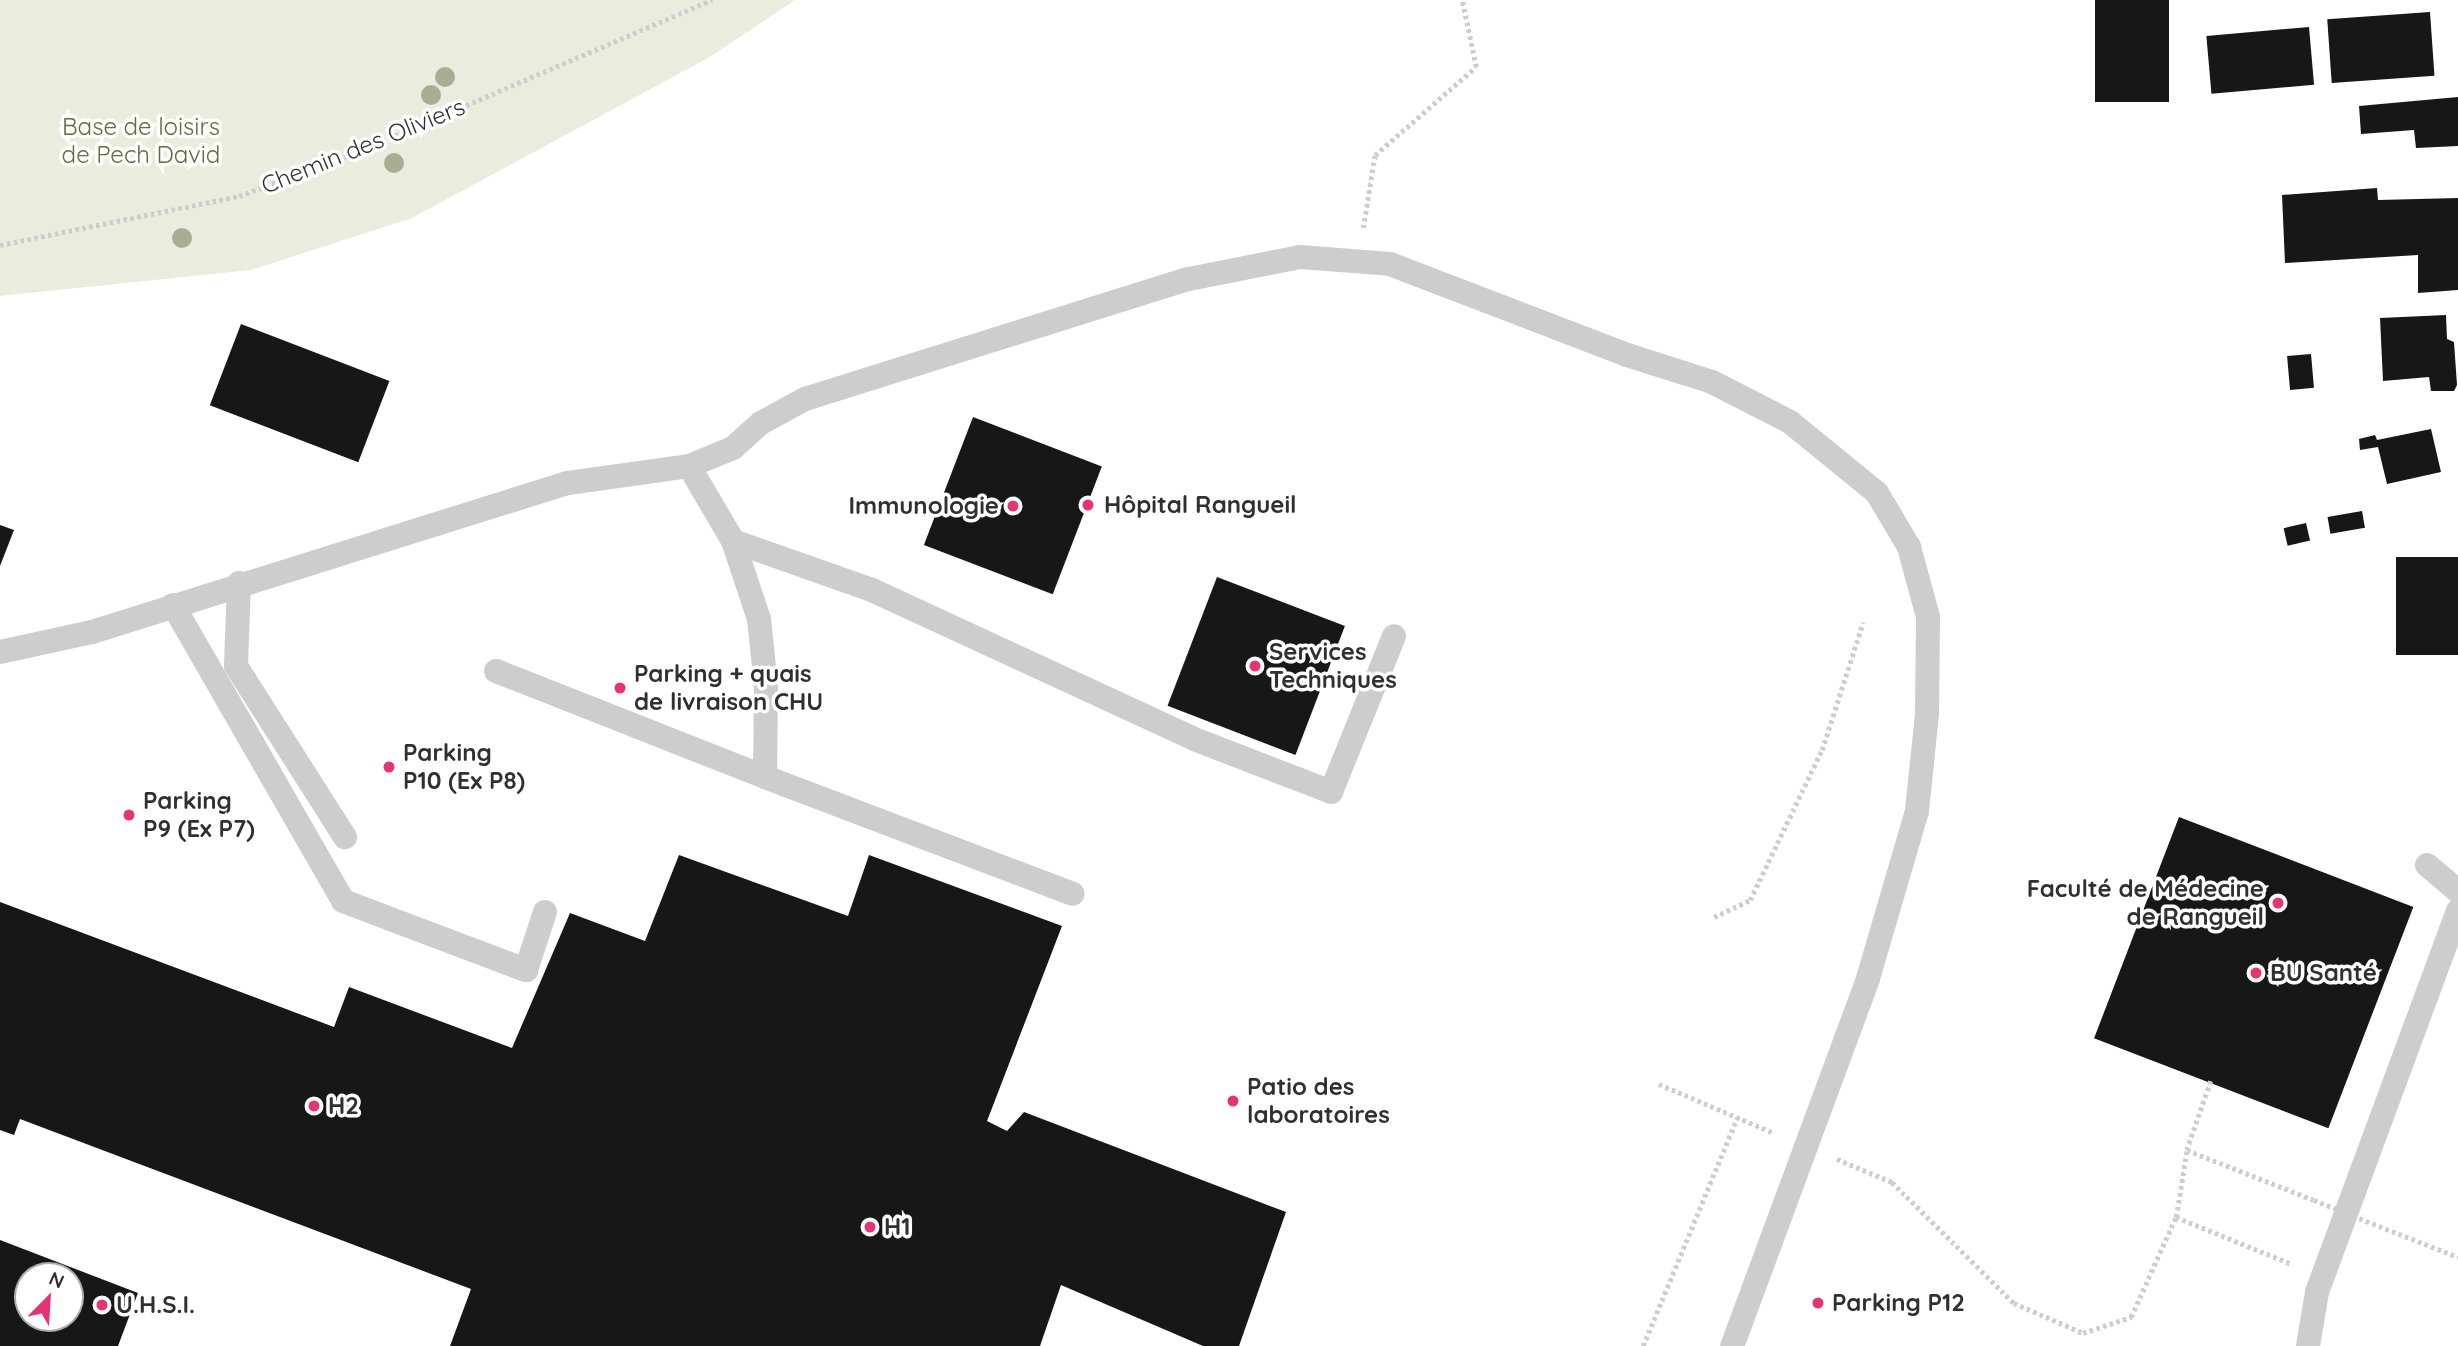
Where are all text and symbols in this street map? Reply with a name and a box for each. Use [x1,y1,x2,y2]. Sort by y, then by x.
street label: Chemin des Oliviers [257,92,469,200]
park label: Base de loisirs de Pech David [62,113,220,169]
place label: Hôpital Rangueil [1104,491,1297,519]
place label: Immunologie [848,492,999,520]
marker: Hôpital Rangueil [1078,495,1098,515]
marker: Immunologie [1005,498,1021,514]
place label: Services Techniques [1269,638,1397,694]
marker: Services Techniques [1247,658,1263,674]
place label: Parking + quais de livraison CHU [634,660,823,716]
marker: Parking + quais de livraison CHU [612,680,628,696]
place label: Parking P10 (Ex P8) [403,739,525,795]
marker: Parking P10 (Ex P8) [381,759,397,775]
place label: Parking P9 (Ex P7) [143,787,255,843]
marker: Parking P9 (Ex P7) [121,807,137,823]
place label: Faculté de Médecine de Rangueil [2027,875,2264,931]
marker: Faculté de Médecine de Rangueil [2270,895,2286,911]
place label: BU Santé [2270,959,2377,987]
marker: BU Santé [2248,965,2264,981]
place label: Patio des laboratoires [1247,1073,1390,1129]
place label: H2 [328,1092,359,1120]
marker: Patio des laboratoires [1225,1093,1241,1109]
marker: H2 [306,1098,322,1114]
place label: H1 [884,1213,911,1241]
marker: H1 [862,1219,878,1235]
north arrow [14,1262,84,1332]
text: N [45,1266,68,1293]
place label: Parking P12 [1832,1289,1965,1317]
place label: U.H.S.I. [116,1291,195,1319]
marker: Parking P12 [1810,1295,1826,1311]
marker: U.H.S.I. [94,1297,110,1313]

